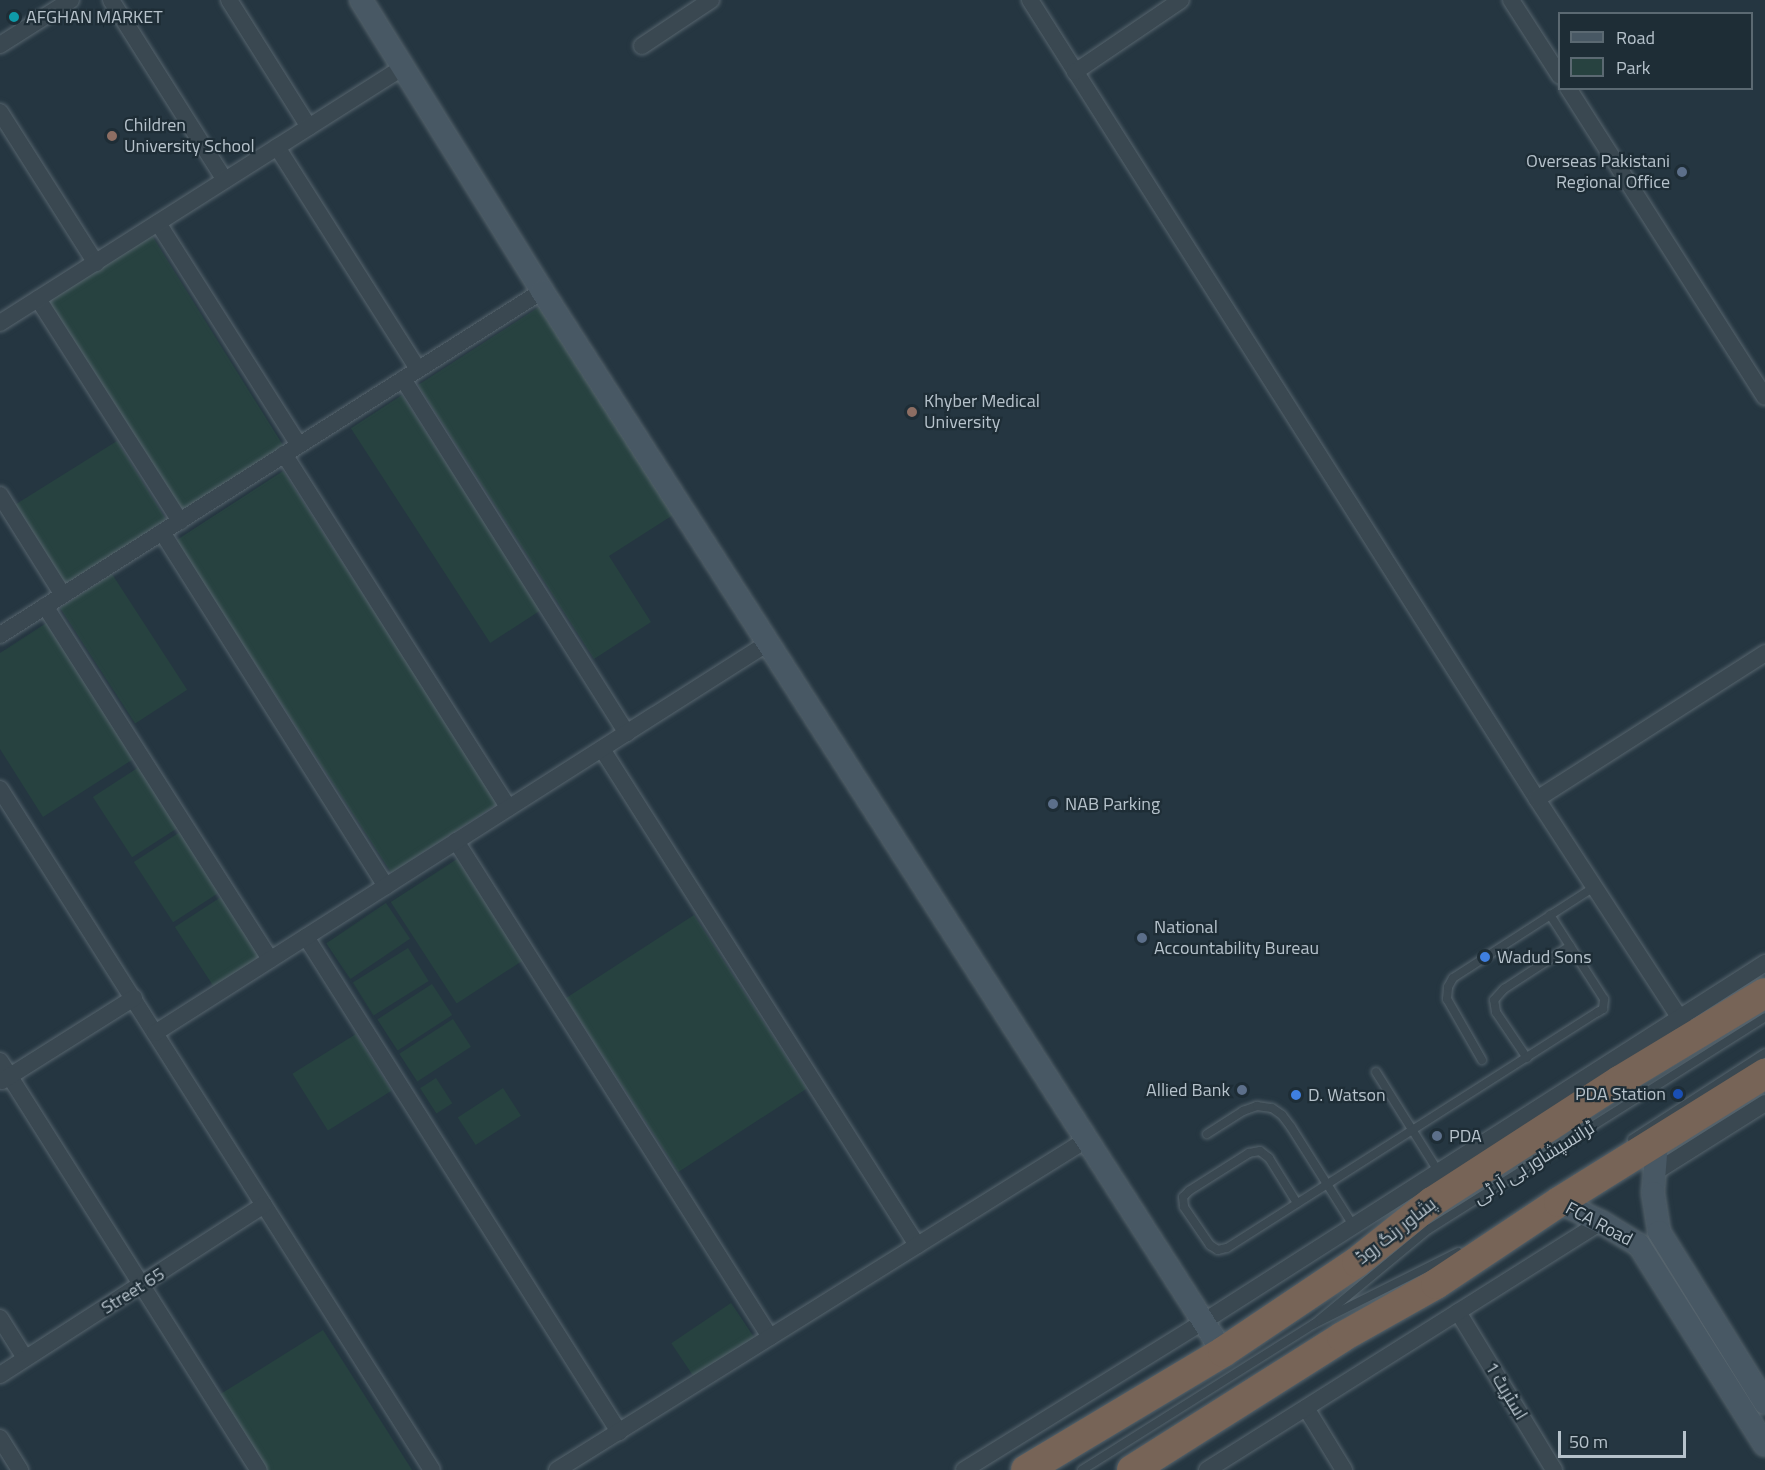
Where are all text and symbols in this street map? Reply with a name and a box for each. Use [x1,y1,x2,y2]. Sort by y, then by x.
place label: AFGHAN MARKET [26,6,163,28]
marker: AFGHAN MARKET [7,10,21,24]
legend [1558,12,1753,90]
text: Road [1616,24,1655,51]
text: Park [1616,54,1650,81]
place label: Children University School [124,115,255,158]
marker: Children University School [105,129,119,143]
place label: Overseas Pakistani Regional Office [1526,151,1670,194]
marker: Overseas Pakistani Regional Office [1675,165,1689,179]
place label: Khyber Medical University [924,391,1040,434]
marker: Khyber Medical University [905,405,919,419]
place label: NAB Parking [1065,793,1160,815]
marker: NAB Parking [1046,797,1060,811]
place label: National Accountability Bureau [1154,917,1319,960]
marker: National Accountability Bureau [1135,931,1149,945]
place label: Wadud Sons [1497,946,1592,968]
marker: Wadud Sons [1478,950,1492,964]
place label: Allied Bank [1146,1079,1230,1101]
marker: Allied Bank [1235,1083,1249,1097]
place label: PDA Station [1575,1083,1666,1105]
place label: D. Watson [1308,1084,1386,1106]
marker: PDA Station [1671,1087,1685,1101]
marker: D. Watson [1289,1088,1303,1102]
street label: ٹرانسپشاور بی آر ٹی [1469,1117,1599,1209]
place label: PDA [1449,1125,1482,1147]
marker: PDA [1430,1129,1444,1143]
street label: پشاور رنگ روڈ [1352,1193,1440,1269]
street label: FCA Road [1562,1197,1636,1251]
street label: Street 65 [97,1263,169,1319]
street label: اسٹریٹ 1 [1480,1358,1532,1424]
scale bar [1561,1419,1688,1457]
text: 50 m [1569,1428,1608,1455]

